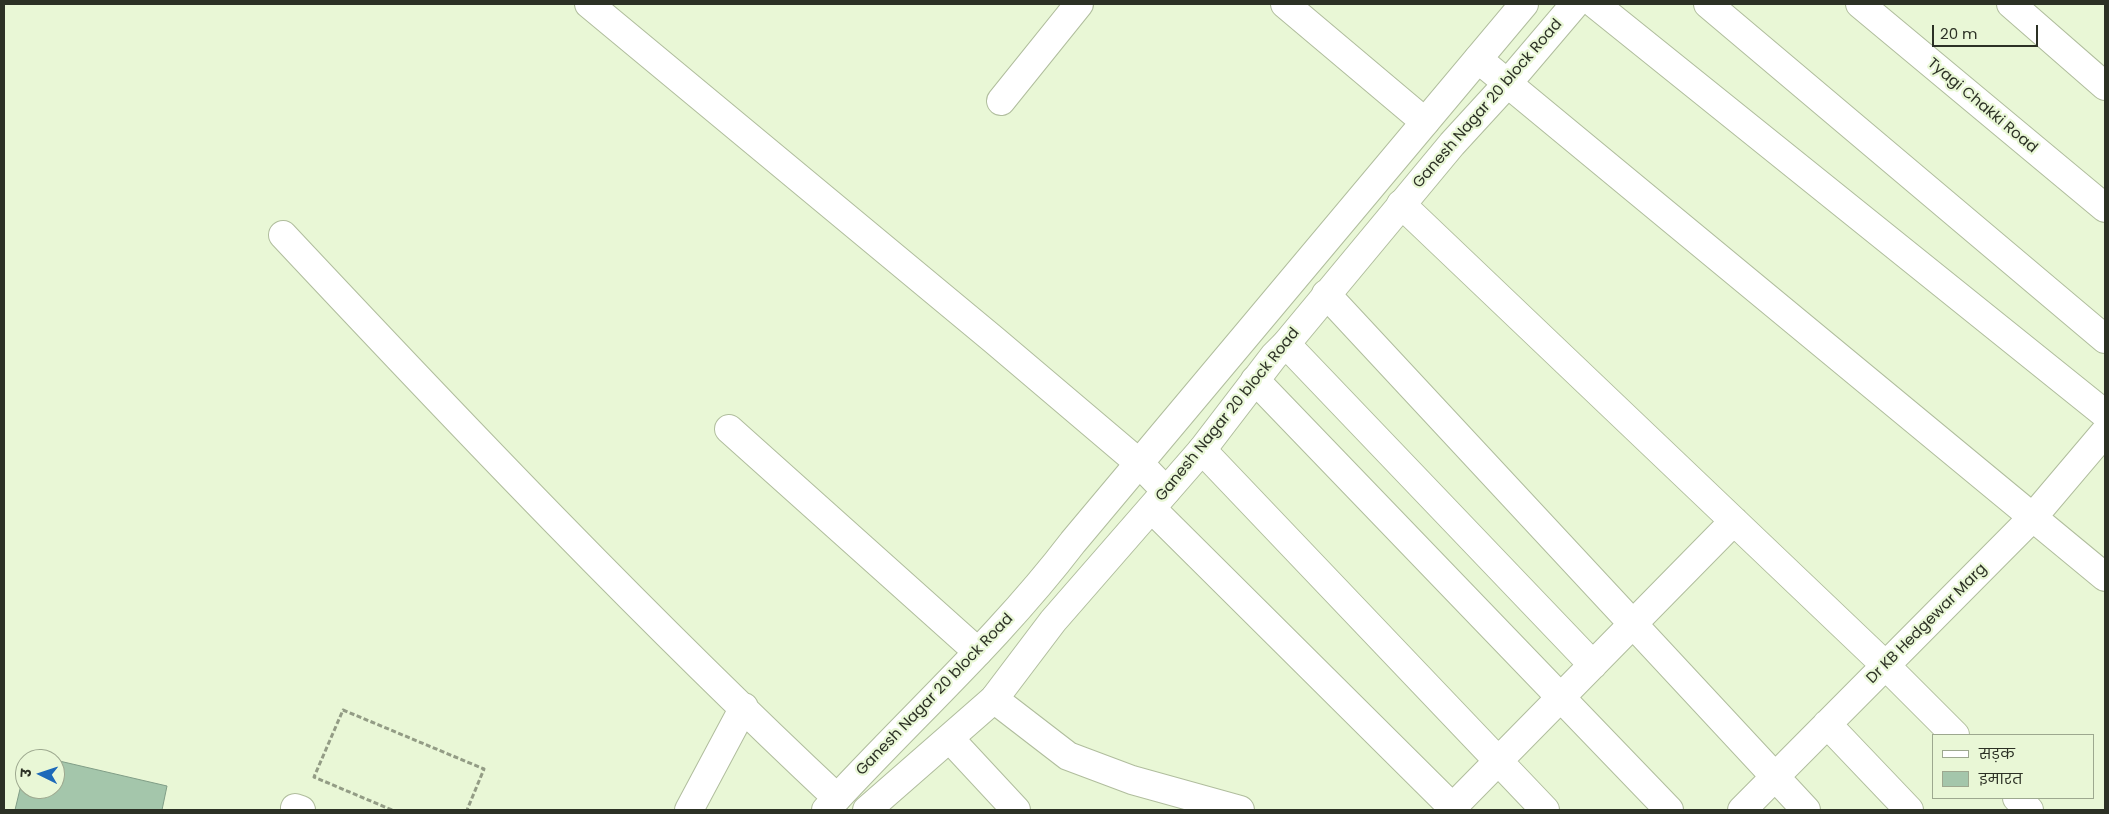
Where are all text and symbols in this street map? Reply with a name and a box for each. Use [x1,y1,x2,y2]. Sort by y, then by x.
scale bar [1934,15,2040,47]
street label: Ganesh Nagar 20 block Road [1410,16,1566,192]
text: 20 m [1940,23,1978,44]
street label: Tyagi Chakki Road [1923,55,2041,157]
street label: Ganesh Nagar 20 block Road [1152,325,1304,505]
street label: Dr KB Hedgewar Marg [1863,560,1991,688]
street label: Ganesh Nagar 20 block Road [853,610,1017,780]
legend [1932,734,2094,799]
text: सड़क [1979,743,2015,764]
north arrow [15,749,65,799]
text: उ [16,768,36,778]
text: इमारत [1979,768,2022,789]

